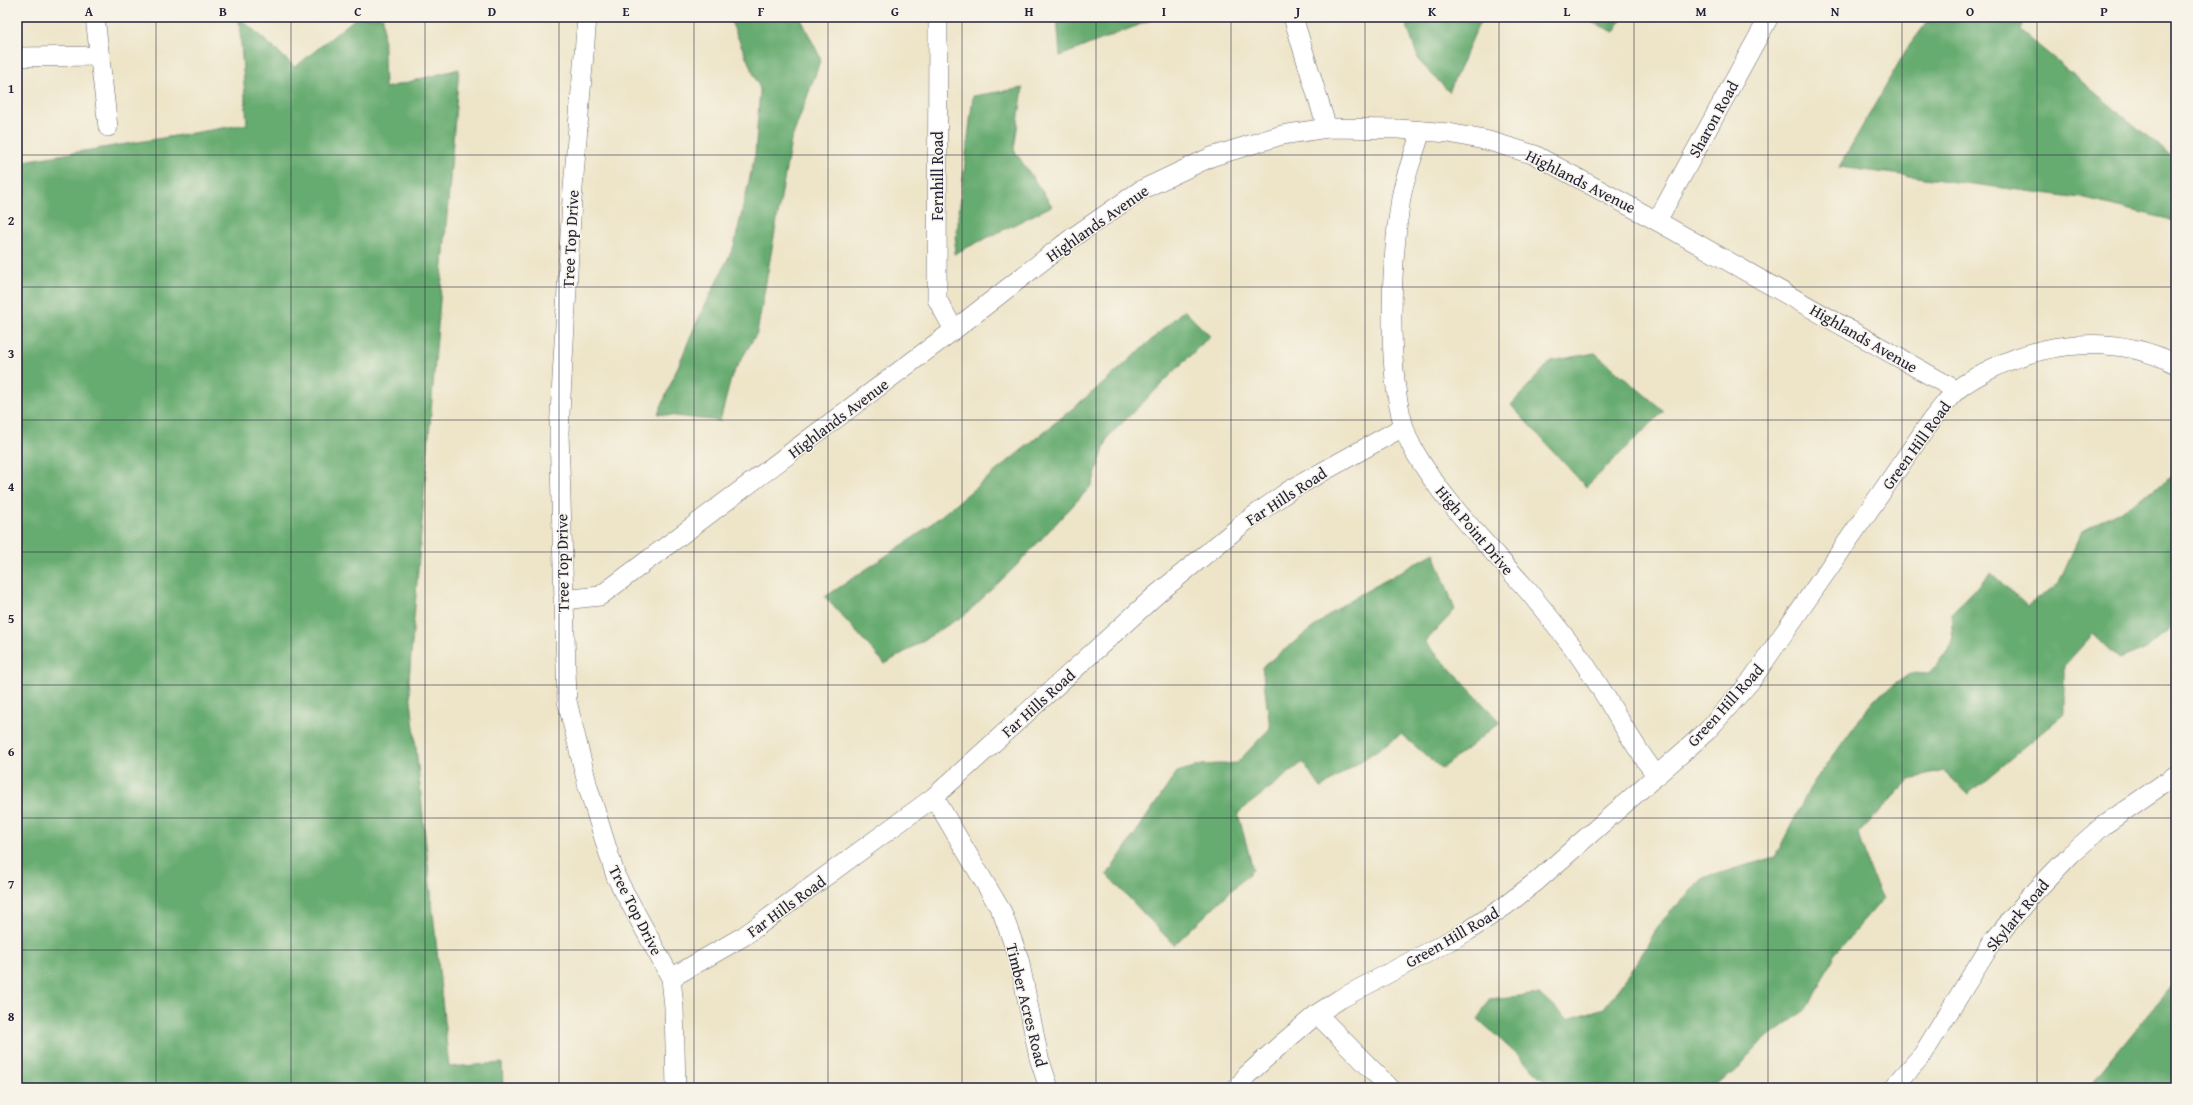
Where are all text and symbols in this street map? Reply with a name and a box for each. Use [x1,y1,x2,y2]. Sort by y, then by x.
text: A [85,2,94,21]
text: B [219,2,227,21]
text: C [354,2,362,21]
text: D [488,2,496,21]
text: E [623,2,630,21]
text: F [758,2,765,21]
text: G [891,2,899,21]
text: H [1024,2,1034,21]
text: I [1162,2,1166,21]
text: J [1294,2,1301,21]
text: K [1428,2,1437,21]
text: L [1564,2,1571,21]
text: M [1695,2,1707,21]
text: N [1831,2,1840,21]
text: O [1966,2,1974,21]
text: P [2100,2,2108,21]
street label: Sharon Road [1682,76,1744,162]
text: 1 [8,79,14,98]
street label: Fernhill Road [925,131,949,221]
street label: Highlands Avenue [1522,143,1640,219]
street label: Highlands Avenue [1041,179,1153,267]
street label: Tree Top Drive [555,189,585,289]
text: 2 [8,211,15,230]
street label: Highlands Avenue [1806,297,1922,379]
text: 3 [8,344,14,363]
street label: Highlands Avenue [783,372,893,464]
street label: Green Hill Road [1876,395,1957,494]
street label: Far Hills Road [1241,461,1332,531]
text: 4 [8,477,15,496]
street label: High Point Drive [1430,480,1520,580]
street label: Tree Top Drive [549,514,575,612]
text: 5 [8,609,15,628]
street label: Green Hill Road [1681,658,1769,752]
street label: Far Hills Road [996,663,1081,743]
text: 6 [8,742,15,761]
street label: Tree Top Drive [603,861,669,959]
street label: Far Hills Road [742,869,831,943]
street label: Skylark Road [1980,873,2055,956]
text: 7 [8,875,15,894]
street label: Green Hill Road [1401,900,1504,973]
street label: Timber Acres Road [1000,941,1054,1070]
text: 8 [8,1007,15,1026]

